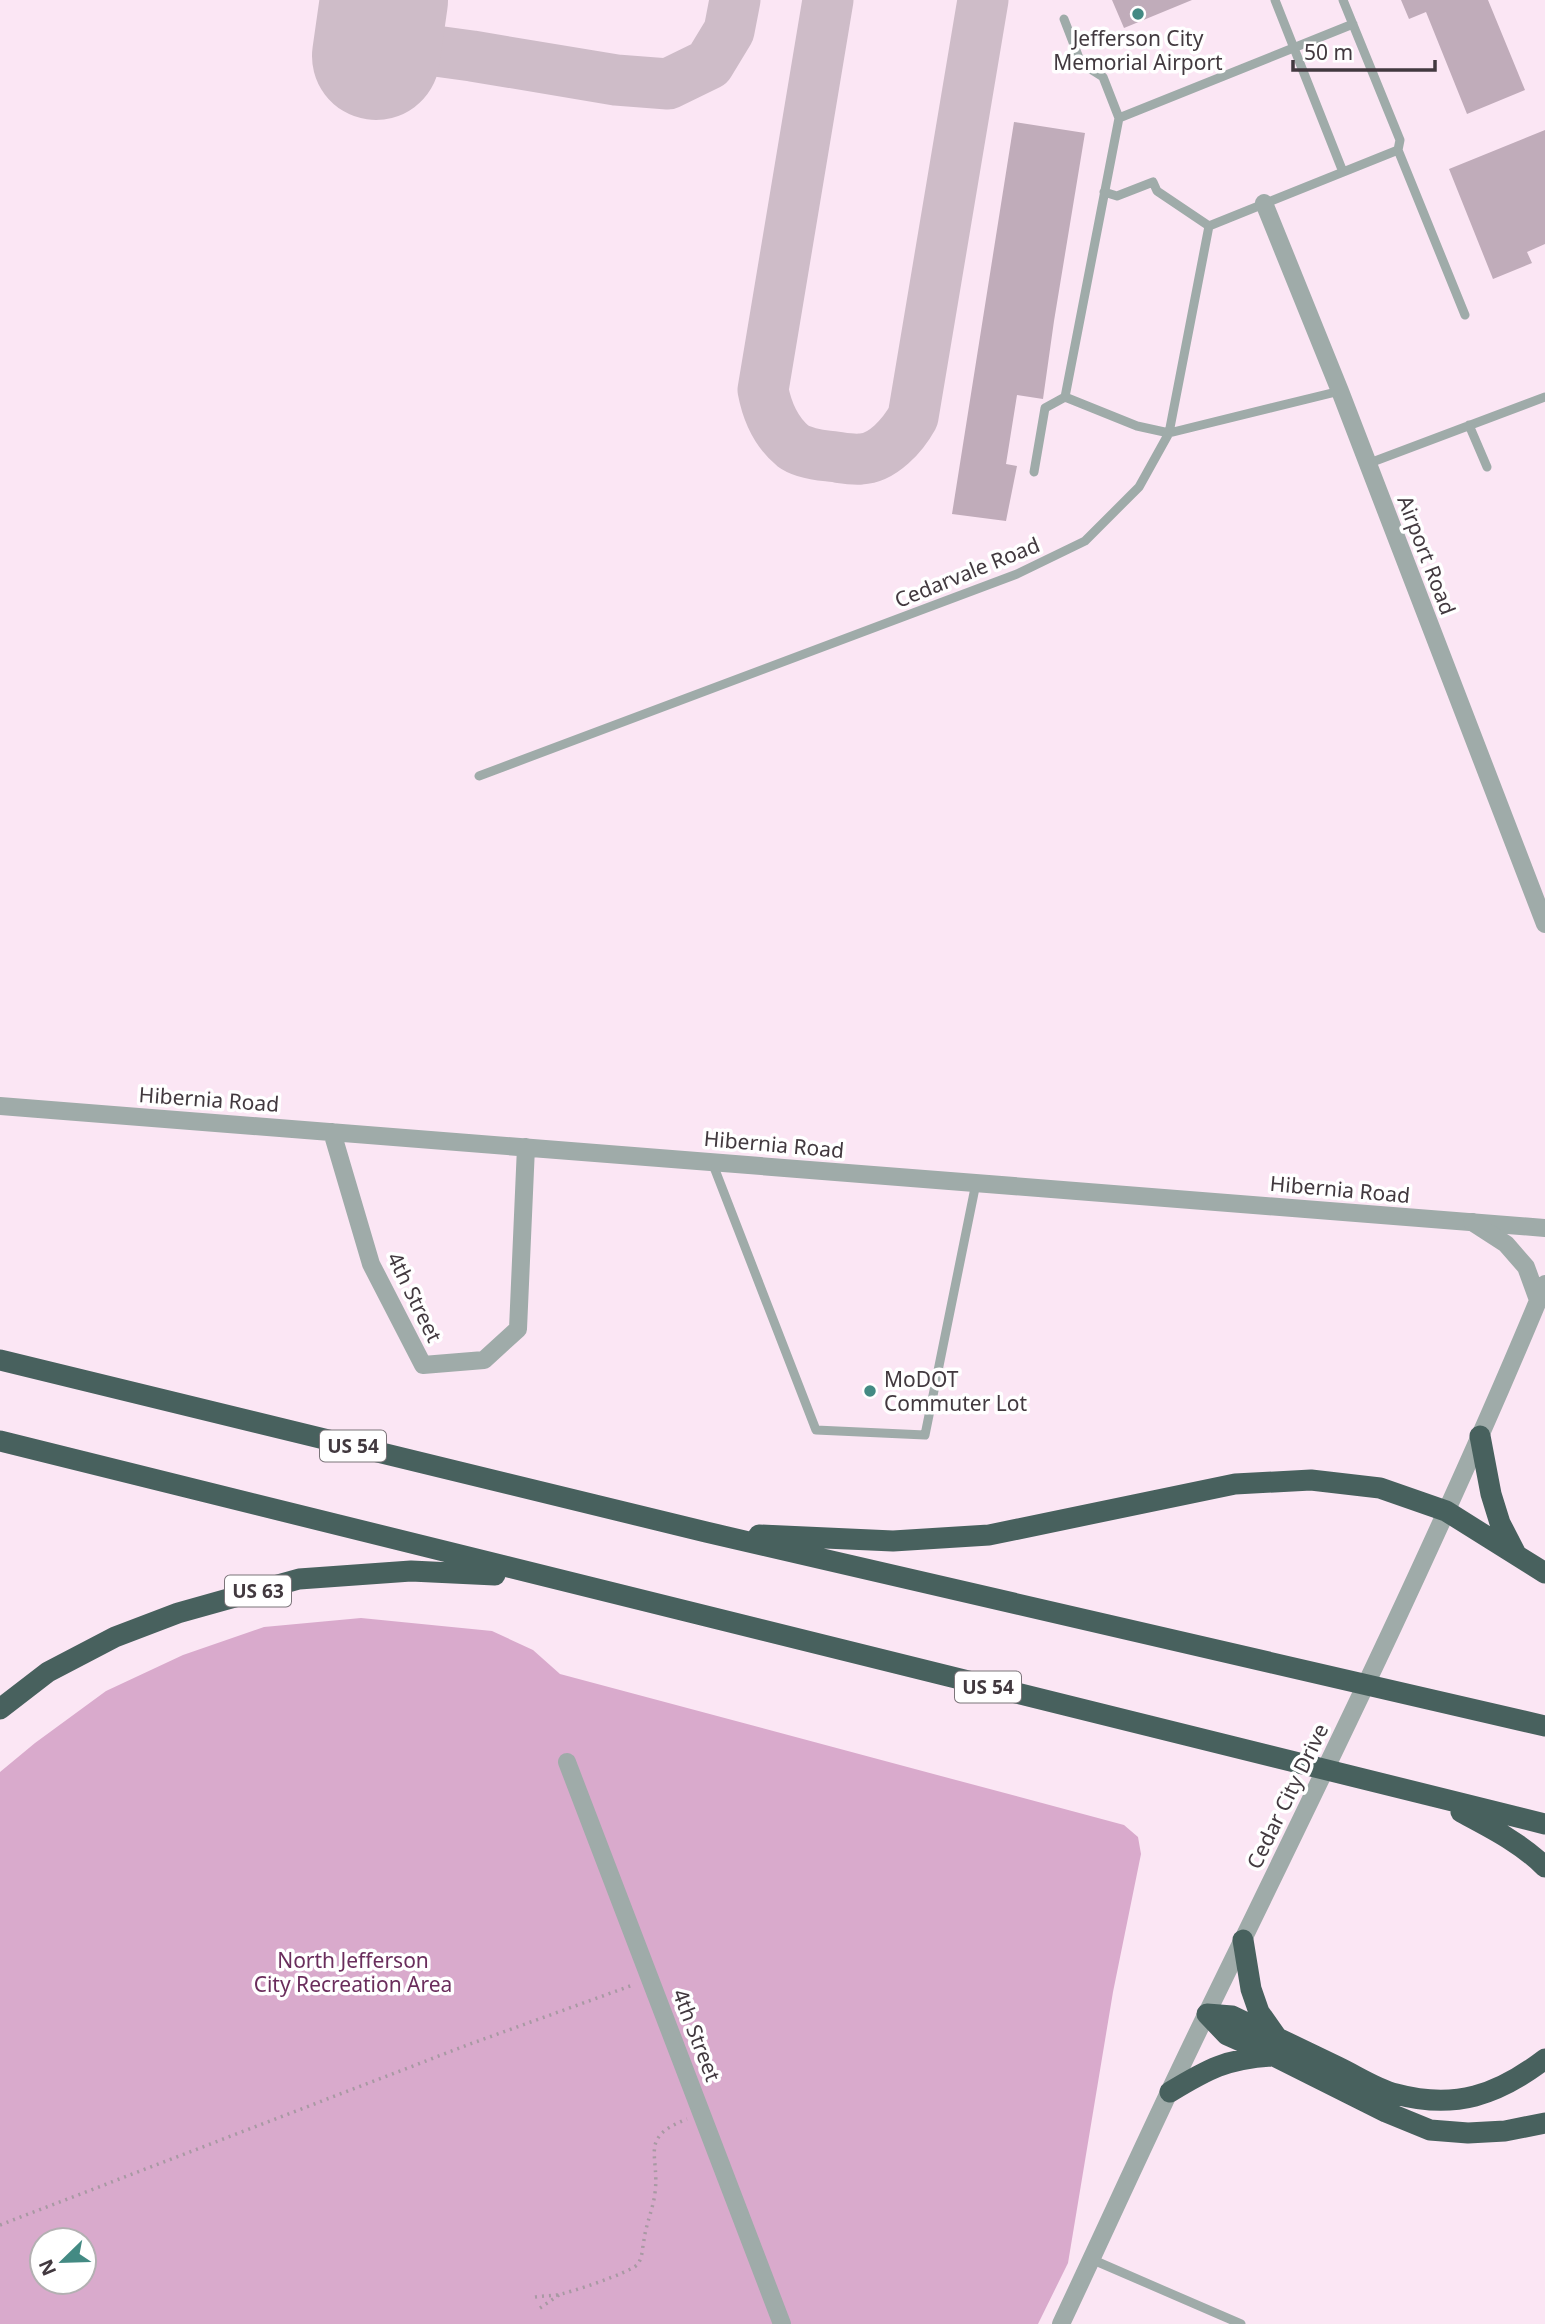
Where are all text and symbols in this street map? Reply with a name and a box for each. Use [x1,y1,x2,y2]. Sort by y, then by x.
marker: Jefferson City Memorial Airport [1130,6,1146,22]
place label: Jefferson City Memorial Airport [1053,24,1223,76]
scale bar [1293,28,1435,72]
text: 50 m [1304,38,1353,66]
street label: Airport Road [1391,491,1463,619]
street label: Cedarvale Road [890,530,1044,614]
street label: Hibernia Road [138,1080,280,1118]
street label: Hibernia Road [703,1124,845,1164]
street label: Hibernia Road [1269,1169,1411,1209]
street label: 4th Street [381,1247,449,1347]
place label: MoDOT Commuter Lot [884,1365,1027,1417]
marker: MoDOT Commuter Lot [862,1383,878,1399]
road number: US 54 [320,1430,386,1462]
road number: US 63 [225,1576,291,1606]
road number: US 54 [955,1672,1021,1702]
street label: Cedar City Drive [1240,1719,1334,1873]
park label: North Jefferson City Recreation Area [254,1946,452,1998]
street label: 4th Street [667,1985,728,2086]
north arrow [28,2226,98,2296]
text: N [32,2255,62,2280]

